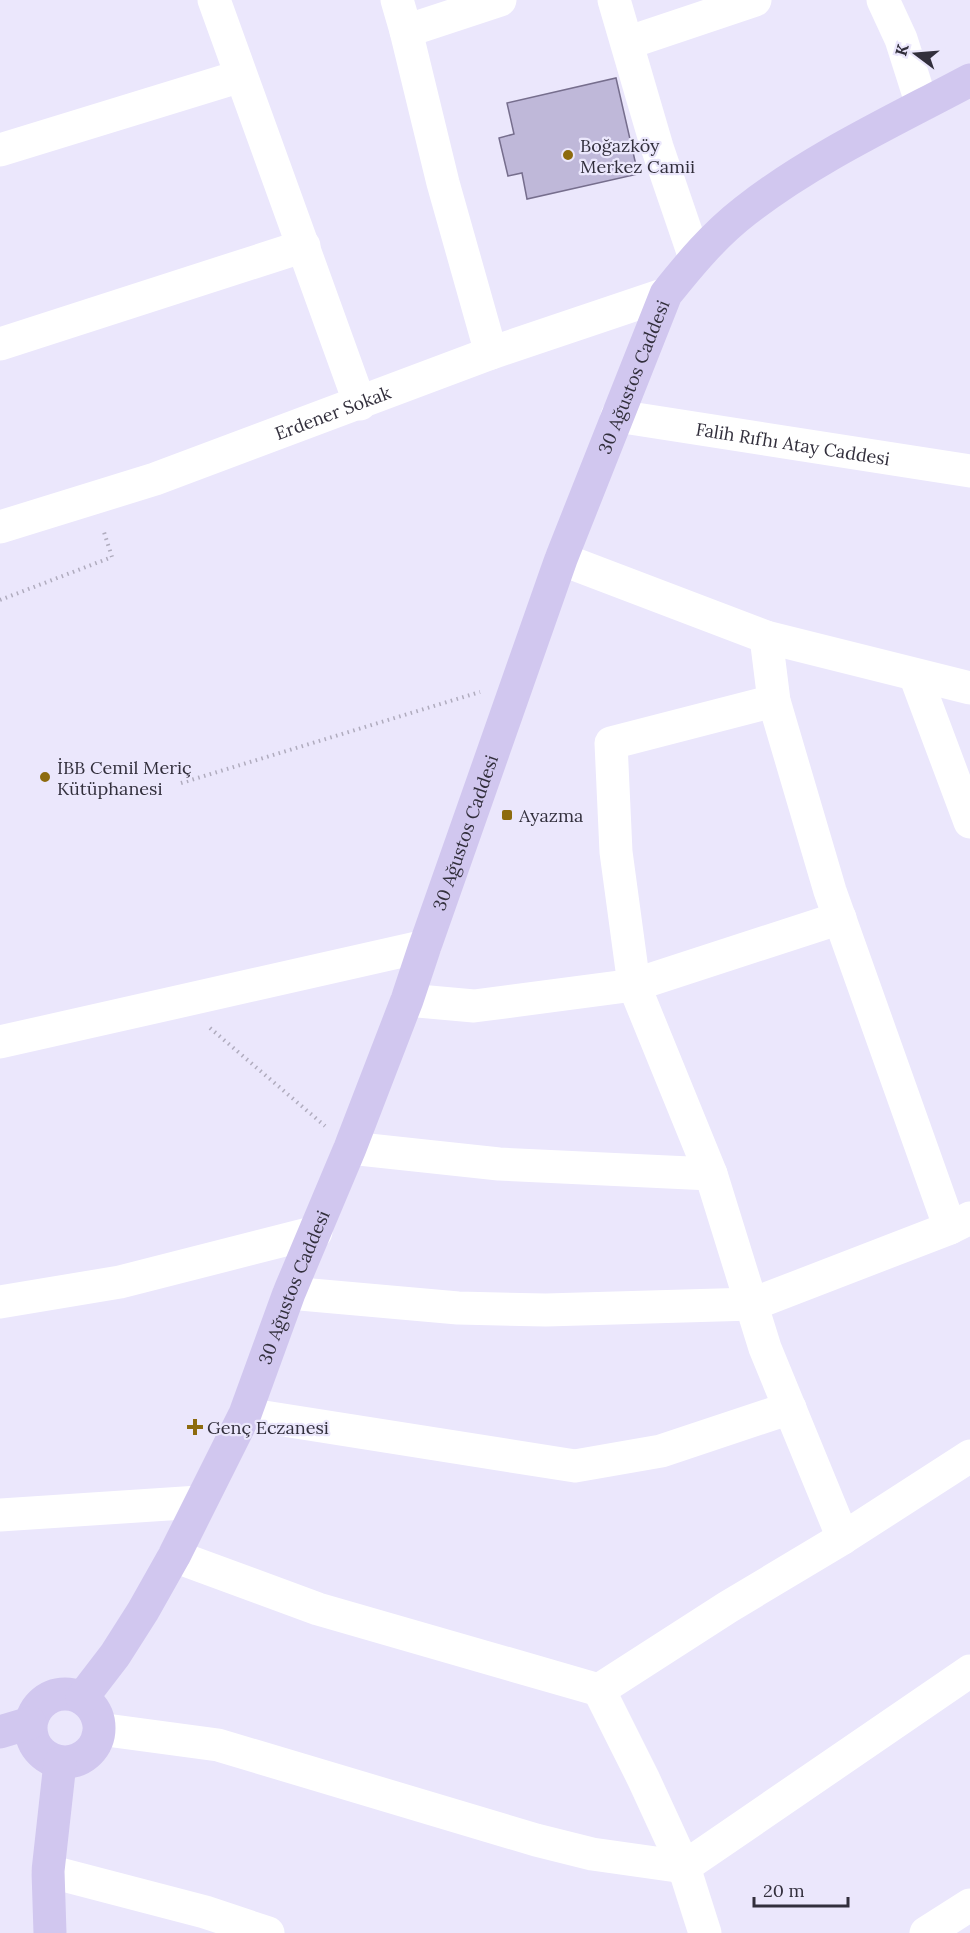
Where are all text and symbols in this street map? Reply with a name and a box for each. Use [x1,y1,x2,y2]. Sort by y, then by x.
north arrow [886,24,946,84]
text: K [890,41,913,58]
place label: Boğazköy Merkez Camii [580,134,695,178]
marker: Boğazköy Merkez Camii [561,148,575,162]
street label: 30 Ağustos Caddesi [592,297,674,457]
street label: Erdener Sokak [271,380,394,445]
street label: Falih Rıfhı Atay Caddesi [694,417,892,470]
street label: 30 Ağustos Caddesi [427,752,503,914]
place label: İBB Cemil Meriç Kütüphanesi [57,756,192,800]
marker: İBB Cemil Meriç Kütüphanesi [38,770,52,784]
place label: Ayazma [518,804,583,827]
marker: Ayazma [500,808,514,822]
street label: 30 Ağustos Caddesi [253,1207,334,1367]
place label: Genç Eczanesi [207,1416,329,1439]
marker: Genç Eczanesi [188,1420,202,1434]
scale bar [754,1870,848,1908]
text: 20 m [763,1879,805,1902]

